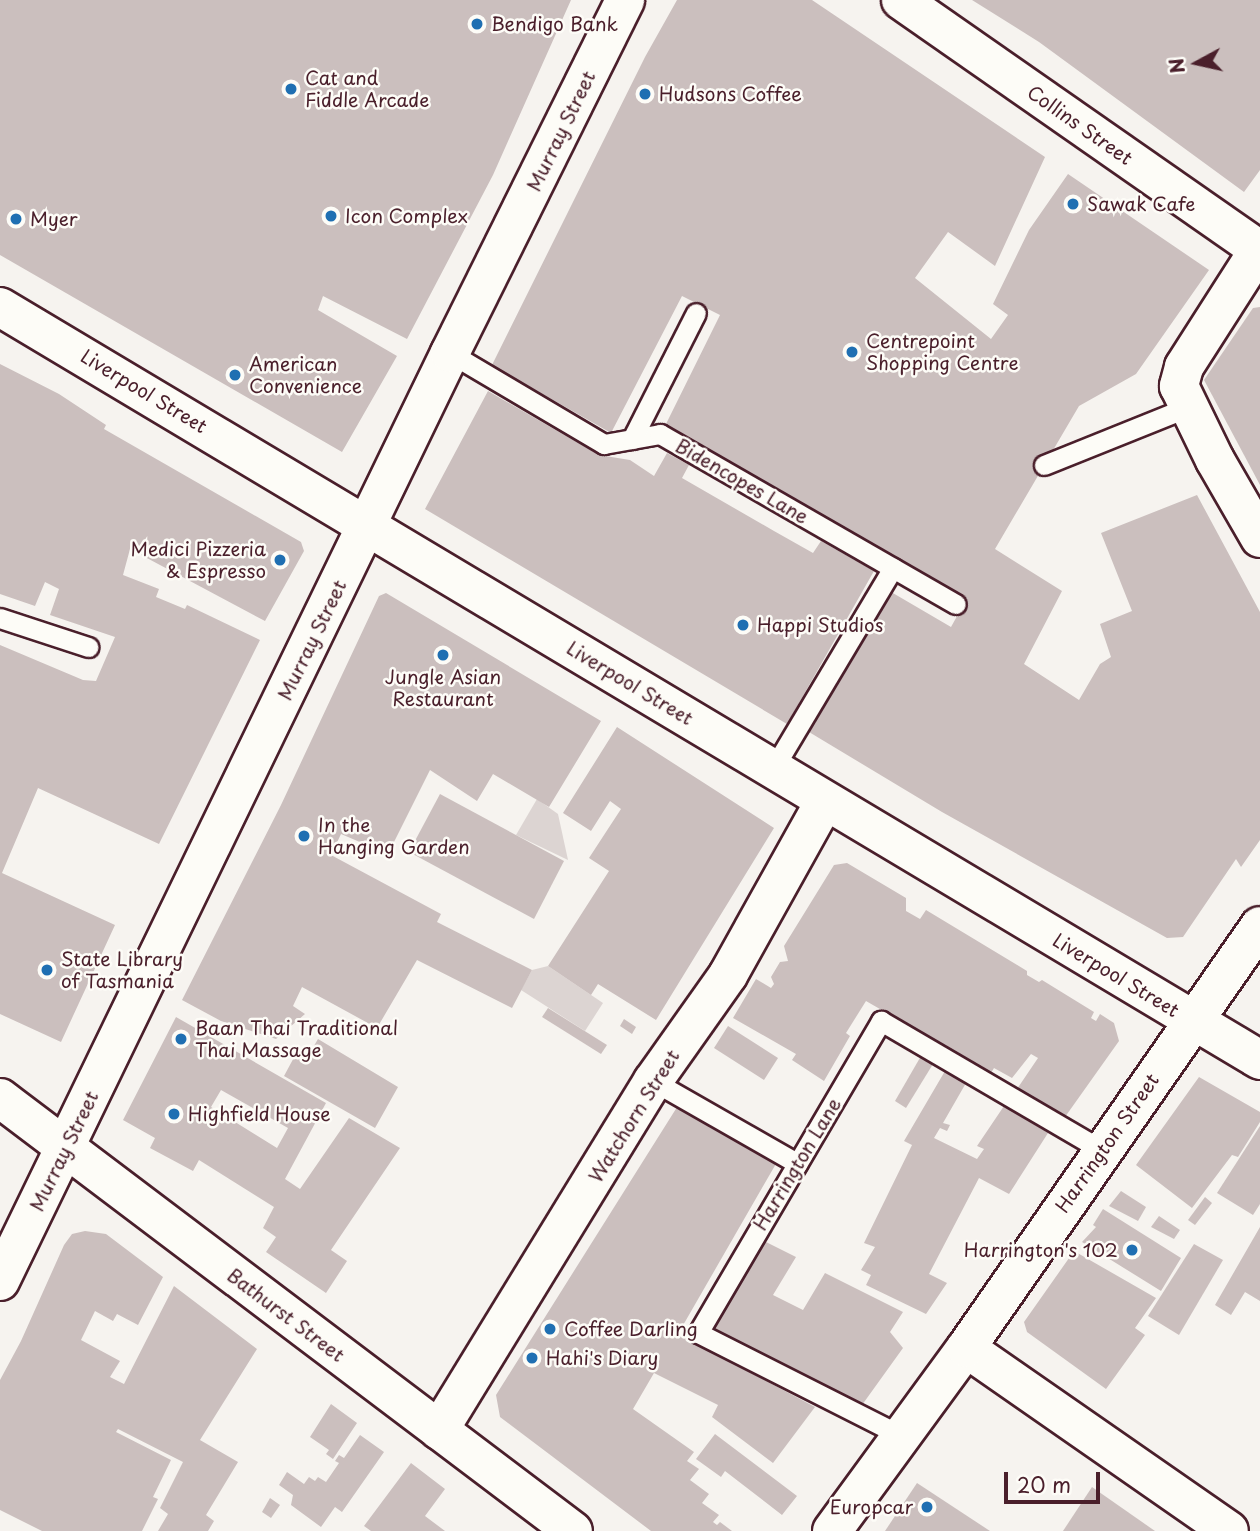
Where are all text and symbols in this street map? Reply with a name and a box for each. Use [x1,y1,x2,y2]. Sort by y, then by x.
place label: Bendigo Bank [491,13,618,35]
marker: Bendigo Bank [469,16,485,32]
north arrow [1162,28,1232,98]
text: N [1161,57,1191,75]
place label: Cat and Fiddle Arcade [305,67,430,111]
street label: Murray Street [522,67,600,195]
street label: Collins Street [1023,80,1137,170]
marker: Cat and Fiddle Arcade [283,81,299,97]
place label: Hudsons Coffee [659,83,802,105]
marker: Hudsons Coffee [637,86,653,102]
place label: Sawak Cafe [1087,193,1196,215]
marker: Sawak Cafe [1065,196,1081,212]
place label: Icon Complex [345,205,468,227]
place label: Myer [30,208,78,230]
marker: Icon Complex [323,208,339,224]
marker: Myer [8,211,24,227]
place label: Centrepoint Shopping Centre [866,330,1019,374]
street label: Liverpool Street [76,344,212,438]
marker: Centrepoint Shopping Centre [844,344,860,360]
place label: American Convenience [249,353,362,397]
marker: American Convenience [227,367,243,383]
street label: Bidencopes Lane [671,433,813,529]
place label: Medici Pizzeria & Espresso [130,538,266,582]
marker: Medici Pizzeria & Espresso [272,552,288,568]
street label: Murray Street [273,576,351,704]
place label: Happi Studios [757,614,883,636]
marker: Happi Studios [735,617,751,633]
street label: Liverpool Street [562,636,698,730]
marker: Jungle Asian Restaurant [435,647,451,663]
place label: Jungle Asian Restaurant [384,666,502,710]
place label: In the Hanging Garden [318,814,469,858]
marker: In the Hanging Garden [296,828,312,844]
street label: Liverpool Street [1048,928,1184,1022]
place label: State Library of Tasmania [61,948,182,992]
marker: State Library of Tasmania [39,962,55,978]
place label: Baan Thai Traditional Thai Massage [195,1017,396,1061]
marker: Baan Thai Traditional Thai Massage [173,1031,189,1047]
street label: Watchorn Street [584,1045,684,1187]
street label: Harrington Street [1051,1069,1163,1217]
street label: Murray Street [25,1087,103,1215]
street label: Harrington Lane [748,1093,846,1235]
place label: Highfield House [188,1103,332,1125]
marker: Highfield House [166,1106,182,1122]
place label: Harrington's 102 [963,1239,1118,1261]
marker: Harrington's 102 [1124,1242,1140,1258]
street label: Bathurst Street [223,1263,349,1367]
place label: Coffee Darling [564,1318,698,1340]
marker: Coffee Darling [542,1321,558,1337]
place label: Hahi's Diary [546,1347,659,1369]
marker: Hahi's Diary [524,1350,540,1366]
scale bar [1008,1458,1104,1502]
text: 20 m [1017,1468,1071,1500]
place label: Europcar [830,1496,913,1518]
marker: Europcar [919,1499,935,1515]

